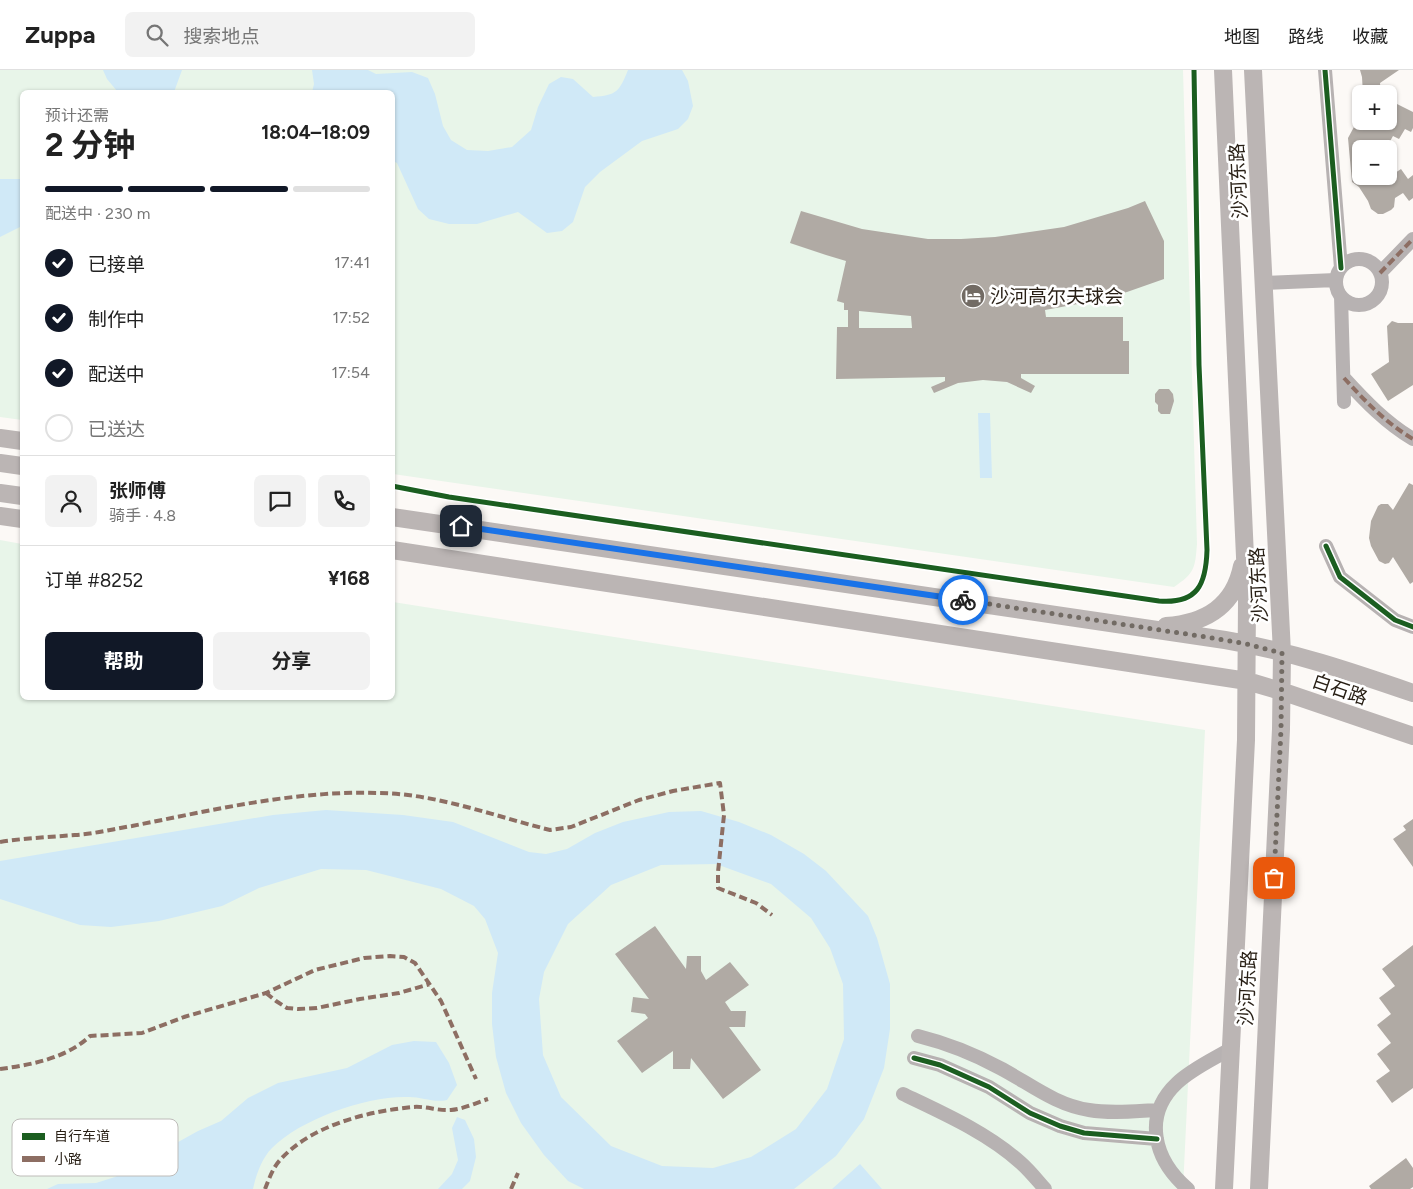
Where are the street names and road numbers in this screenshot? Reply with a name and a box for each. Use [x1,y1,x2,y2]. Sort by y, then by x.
street label: 沙河东路 [1225,142,1252,220]
street label: 沙河东路 [1245,546,1272,624]
street label: 白石路 [1309,669,1371,710]
street label: 沙河东路 [1234,949,1261,1027]

